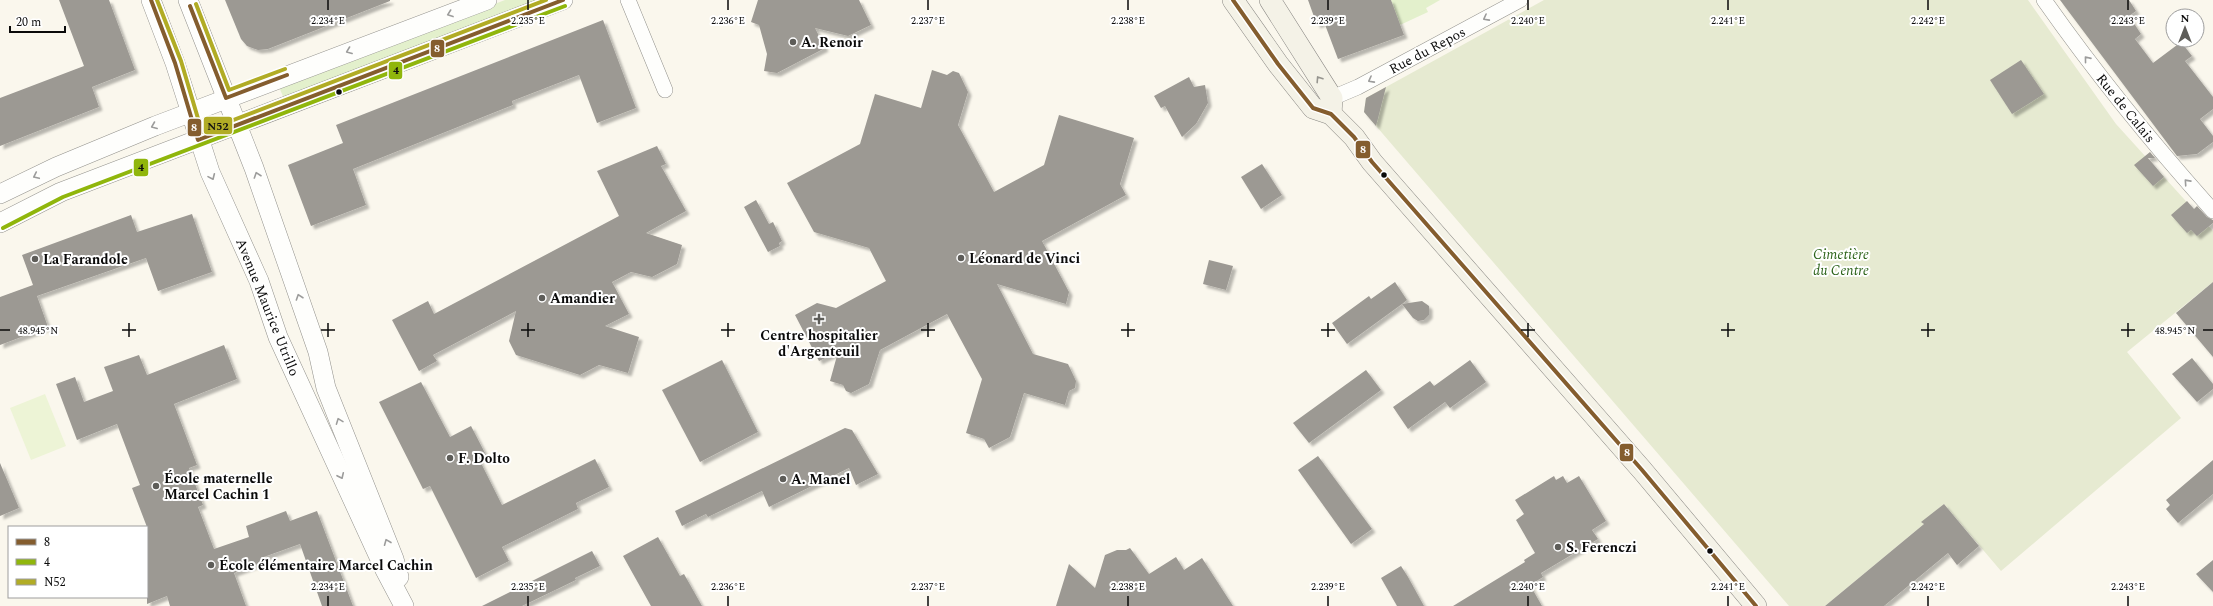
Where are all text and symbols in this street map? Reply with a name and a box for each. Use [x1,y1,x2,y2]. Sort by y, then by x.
scale bar [10,8,65,34]
north arrow [2165,8,2205,48]
one-way arrow [447,9,454,17]
text: N [2181,10,2190,27]
text: 20 m [16,13,41,32]
text: 2.234°E [311,13,345,29]
text: 2.235°E [511,13,545,29]
text: 2.236°E [711,13,745,29]
text: 2.237°E [911,13,945,29]
text: 2.238°E [1111,13,1145,29]
text: 2.239°E [1311,13,1345,29]
text: 2.240°E [1511,13,1545,29]
text: 2.241°E [1711,13,1745,29]
text: 2.242°E [1911,13,1945,29]
text: 2.243°E [2111,13,2145,29]
one-way arrow [1483,14,1490,21]
street label: Rue du Repos [1385,21,1469,79]
place label: A. Renoir [801,32,863,53]
marker: A. Renoir [788,37,798,47]
line badge: 8 [430,39,445,58]
text: 8 [434,40,440,57]
one-way arrow [346,47,353,55]
one-way arrow [2085,57,2092,64]
line badge: 4 [388,61,403,80]
text: 4 [393,62,400,79]
street label: Rue de Calais [2091,69,2160,147]
one-way arrow [1368,75,1376,83]
one-way arrow [1317,76,1324,83]
unlabelled marker [334,87,344,97]
line badge: N52 [203,116,233,135]
line badge: 8 [187,118,202,137]
text: N52 [207,118,229,135]
text: 8 [191,119,197,136]
one-way arrow [150,122,157,130]
line badge: 8 [1355,140,1371,159]
text: 8 [1360,141,1366,158]
line badge: 4 [133,158,149,177]
text: 4 [138,159,145,176]
unlabelled marker [1379,170,1389,180]
one-way arrow [33,171,40,179]
one-way arrow [253,171,261,178]
one-way arrow [207,173,215,180]
one-way arrow [2185,179,2192,186]
street label: Avenue Maurice Utrillo [230,235,305,379]
park label: Cimetière du Centre [1813,244,1869,281]
place label: Léonard de Vinci [969,248,1080,269]
place label: La Farandole [43,249,128,270]
marker: Léonard de Vinci [956,253,966,263]
marker: La Farandole [30,254,40,264]
place label: Amandier [550,288,615,309]
marker: Amandier [537,293,547,303]
one-way arrow [296,294,304,301]
marker: Centre hospitalier d'Argenteuil [813,313,825,325]
text: 48.945°N [18,323,58,339]
text: 48.945°N [2155,323,2195,339]
place label: Centre hospitalier d'Argenteuil [760,325,878,362]
one-way arrow [335,418,343,425]
line badge: 8 [1619,443,1634,462]
text: 8 [1624,444,1630,461]
place label: F. Dolto [458,448,510,469]
marker: F. Dolto [445,453,455,463]
place label: École maternelle Marcel Cachin 1 [164,468,273,505]
place label: A. Manel [791,469,851,490]
one-way arrow [336,472,344,479]
marker: A. Manel [778,474,788,484]
marker: École maternelle Marcel Cachin 1 [151,481,161,491]
legend [8,526,148,598]
text: 8 [44,533,50,552]
place label: S. Ferenczi [1566,537,1637,558]
one-way arrow [384,538,392,545]
marker: S. Ferenczi [1553,542,1563,552]
unlabelled marker [1705,546,1715,556]
text: 4 [44,553,50,572]
place label: École élémentaire Marcel Cachin [219,555,433,576]
marker: École élémentaire Marcel Cachin [206,560,216,570]
text: N52 [44,573,66,592]
text: 2.234°E [311,579,345,595]
text: 2.235°E [511,579,545,595]
text: 2.236°E [711,579,745,595]
text: 2.237°E [911,579,945,595]
text: 2.238°E [1111,579,1145,595]
text: 2.239°E [1311,579,1345,595]
text: 2.240°E [1511,579,1545,595]
text: 2.241°E [1711,579,1745,595]
text: 2.242°E [1911,579,1945,595]
text: 2.243°E [2111,579,2145,595]

